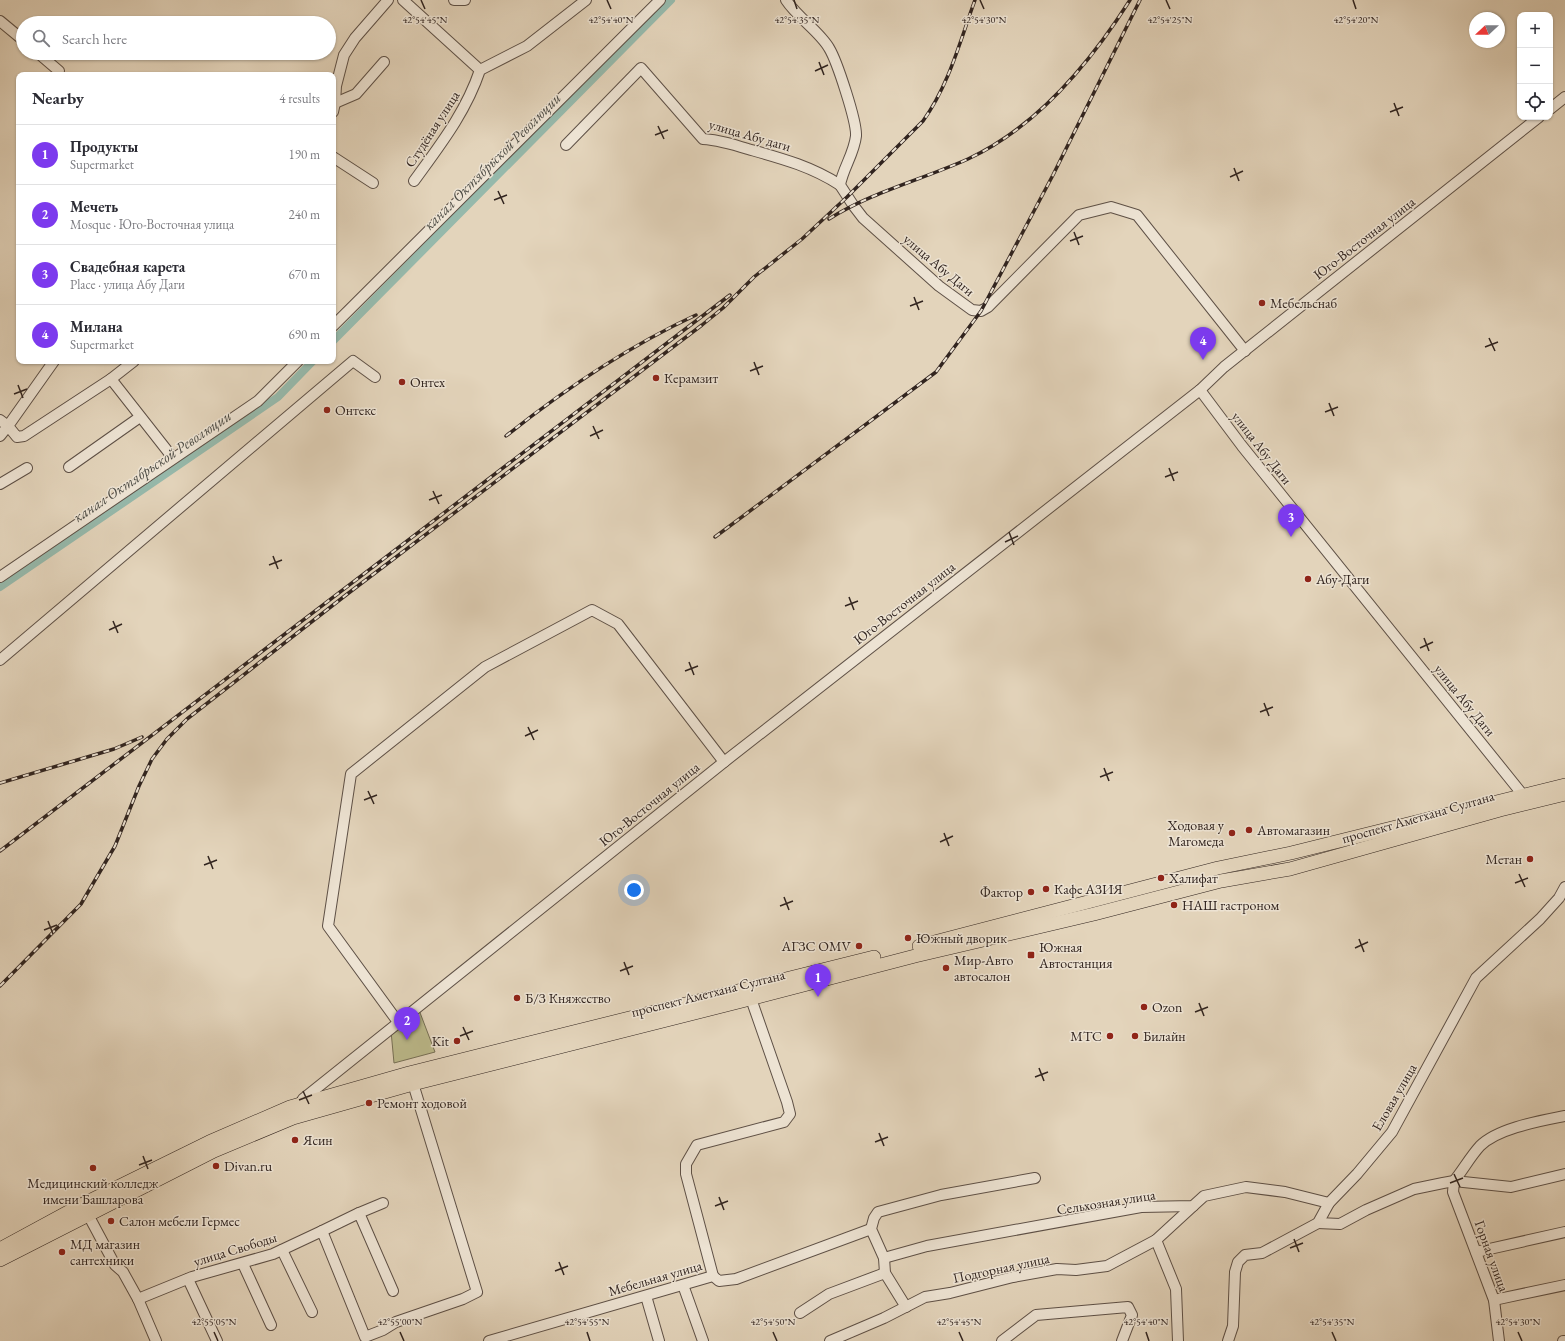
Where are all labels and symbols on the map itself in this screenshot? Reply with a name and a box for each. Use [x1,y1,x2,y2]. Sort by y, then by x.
north arrow [1469,12,1505,48]
text: 42°54'45"N [403,13,448,26]
text: 42°54'40"N [589,13,634,26]
text: 42°54'35"N [775,13,820,26]
text: 42°54'30"N [962,13,1007,26]
text: 42°54'25"N [1148,13,1193,26]
text: 42°54'20"N [1334,13,1379,26]
street label: Студёная улица [401,87,464,171]
water label: канал Октябрьской Революции [419,88,565,234]
street label: улица Абу даги [707,115,794,155]
street label: Юго-Восточная улица [1309,192,1419,283]
street label: улица Абу Даги [900,230,979,301]
place label: Мебельснаб [1270,294,1337,312]
marker: Мебельснаб [1257,298,1267,308]
pin: 4 [1190,327,1216,360]
place label: Керамзит [664,369,718,387]
place label: Онтех [410,373,445,391]
marker: Керамзит [651,373,661,383]
marker: Онтех [397,377,407,387]
place label: Онтекс [335,401,377,419]
marker: Онтекс [322,405,332,415]
water label: канал Октябрьской Революции [69,406,235,526]
street label: улица Абу Даги [1228,408,1297,489]
pin: 3 [1278,504,1304,537]
street label: Юго-Восточная улица [849,557,959,648]
place label: Абу-Даги [1315,570,1370,588]
marker: Абу-Даги [1303,574,1313,584]
street label: улица Абу Даги [1430,660,1500,740]
street label: Юго-Восточная улица [595,758,703,850]
street label: проспект Аметхана Султана [1340,786,1497,847]
place label: Ходовая у Магомеда [1167,816,1225,850]
place label: Автомагазин [1256,821,1330,839]
marker: Автомагазин [1244,825,1254,835]
marker: Ходовая у Магомеда [1227,828,1237,838]
place label: Метан [1486,850,1522,868]
marker: Метан [1525,854,1535,864]
place label: Халифат [1168,869,1218,887]
marker: Халифат [1156,873,1166,883]
your location [624,880,644,900]
place label: Кафе АЗИЯ [1054,880,1123,898]
place label: Фактор [980,883,1023,901]
marker: Кафе АЗИЯ [1041,884,1051,894]
marker: Фактор [1026,887,1036,897]
place label: НАШ гастроном [1182,896,1280,914]
marker: НАШ гастроном [1169,900,1179,910]
place label: Южный дворик [916,929,1007,947]
marker: Южный дворик [903,933,913,943]
place label: АГЗС OMV [780,937,852,955]
place label: Южная Автостанция [1038,938,1112,972]
marker: АГЗС OMV [854,941,864,951]
marker: Южная Автостанция [1026,950,1036,960]
place label: Мир-Авто автосалон [954,951,1013,985]
marker: Мир-Авто автосалон [941,963,951,973]
pin: 1 [805,964,831,997]
street label: проспект Аметхана Султана [629,965,787,1021]
place label: Б/З Княжество [525,989,611,1007]
marker: Б/З Княжество [512,993,522,1003]
place label: Ozon [1152,998,1183,1016]
marker: Ozon [1139,1002,1149,1012]
pin: 2 [394,1007,420,1040]
place label: МТС [1070,1027,1102,1045]
place label: Билайн [1143,1027,1186,1045]
marker: МТС [1105,1031,1115,1041]
marker: Билайн [1130,1031,1140,1041]
place label: Kit [432,1032,450,1050]
marker: Kit [452,1036,462,1046]
street label: Еловая улица [1367,1060,1421,1134]
place label: Ремонт ходовой [377,1094,467,1112]
marker: Ремонт ходовой [364,1098,374,1108]
place label: Ясин [302,1131,333,1149]
marker: Ясин [290,1135,300,1145]
place label: Divan.ru [224,1157,273,1175]
marker: Divan.ru [211,1161,221,1171]
marker: Медицинский колледж имени Башларова [88,1163,98,1173]
place label: Медицинский колледж имени Башларова [27,1174,159,1208]
street label: Сельхозная улица [1055,1185,1157,1219]
place label: Салон мебели Гермес [119,1212,240,1230]
marker: Салон мебели Гермес [106,1216,116,1226]
street label: Горная улица [1471,1218,1513,1295]
street label: улица Свободы [191,1228,279,1270]
place label: МД магазин сантехники [70,1235,140,1269]
marker: МД магазин сантехники [57,1247,67,1257]
street label: Подгорная улица [951,1249,1051,1287]
street label: Мебельная улица [606,1256,704,1300]
text: 42°55'05"N [192,1315,237,1328]
text: 42°55'00"N [378,1315,423,1328]
text: 42°54'55"N [565,1315,610,1328]
text: 42°54'50"N [751,1315,796,1328]
text: 42°54'45"N [937,1315,982,1328]
text: 42°54'40"N [1124,1315,1169,1328]
text: 42°54'35"N [1310,1315,1355,1328]
text: 42°54'30"N [1496,1315,1541,1328]

